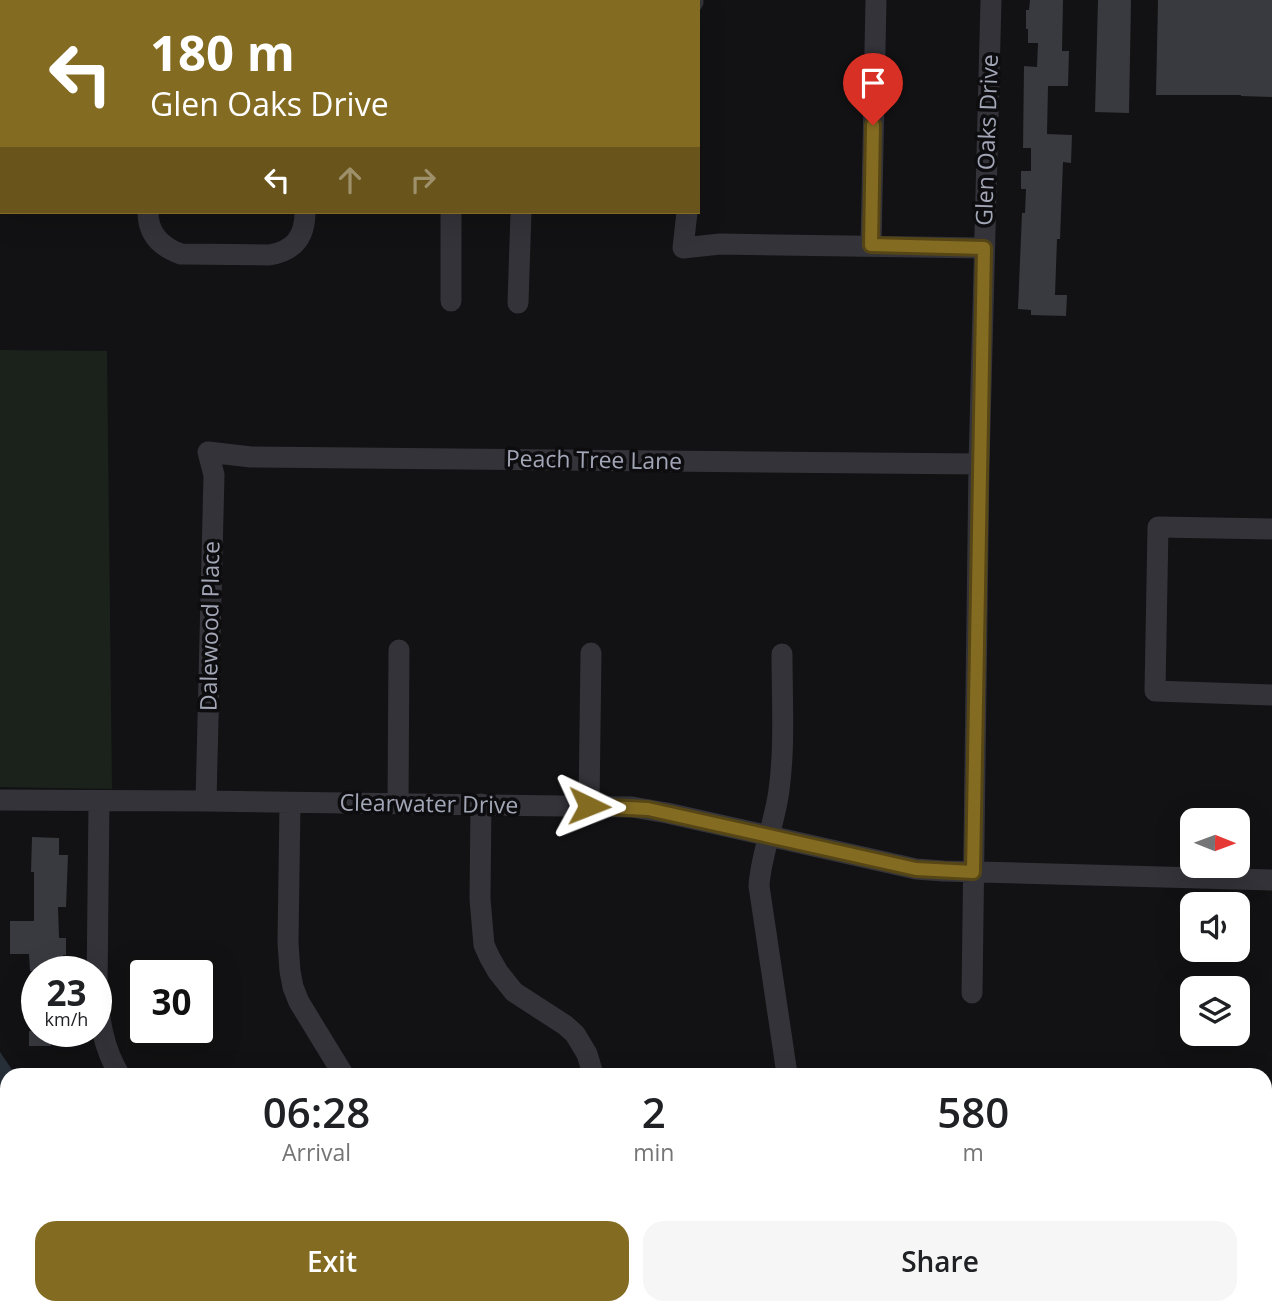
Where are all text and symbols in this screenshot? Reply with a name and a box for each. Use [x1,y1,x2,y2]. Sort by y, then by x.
text: 180 m [150,19,295,85]
icon: left [35,28,126,119]
pin [843,53,903,125]
street label: Glen Oaks Drive [967,54,1005,226]
icon: arrive [854,64,892,102]
text: Glen Oaks Drive [150,82,389,125]
icon: left [258,161,296,199]
icon: ahead [331,161,369,199]
icon: right [404,161,442,199]
street label: Peach Tree Lane [506,441,682,477]
street label: Dalewood Place [192,541,226,711]
position arrow [552,769,626,843]
street label: Clearwater Drive [339,785,519,821]
north arrow [1180,808,1250,878]
map controls [1180,808,1250,1046]
button: sound [1180,892,1250,962]
speed limit sign: 30 [126,956,217,1047]
text: 23 [46,969,87,1016]
button: layers [1180,976,1250,1046]
text: km/h [45,1007,88,1031]
text: 06:28 [263,1083,370,1140]
text: 2 [642,1083,666,1140]
text: 580 [937,1083,1009,1140]
text: Arrival [282,1136,351,1168]
text: min [633,1136,674,1168]
text: m [963,1136,984,1168]
button: Exit [35,1221,629,1301]
button: Share [643,1221,1237,1301]

